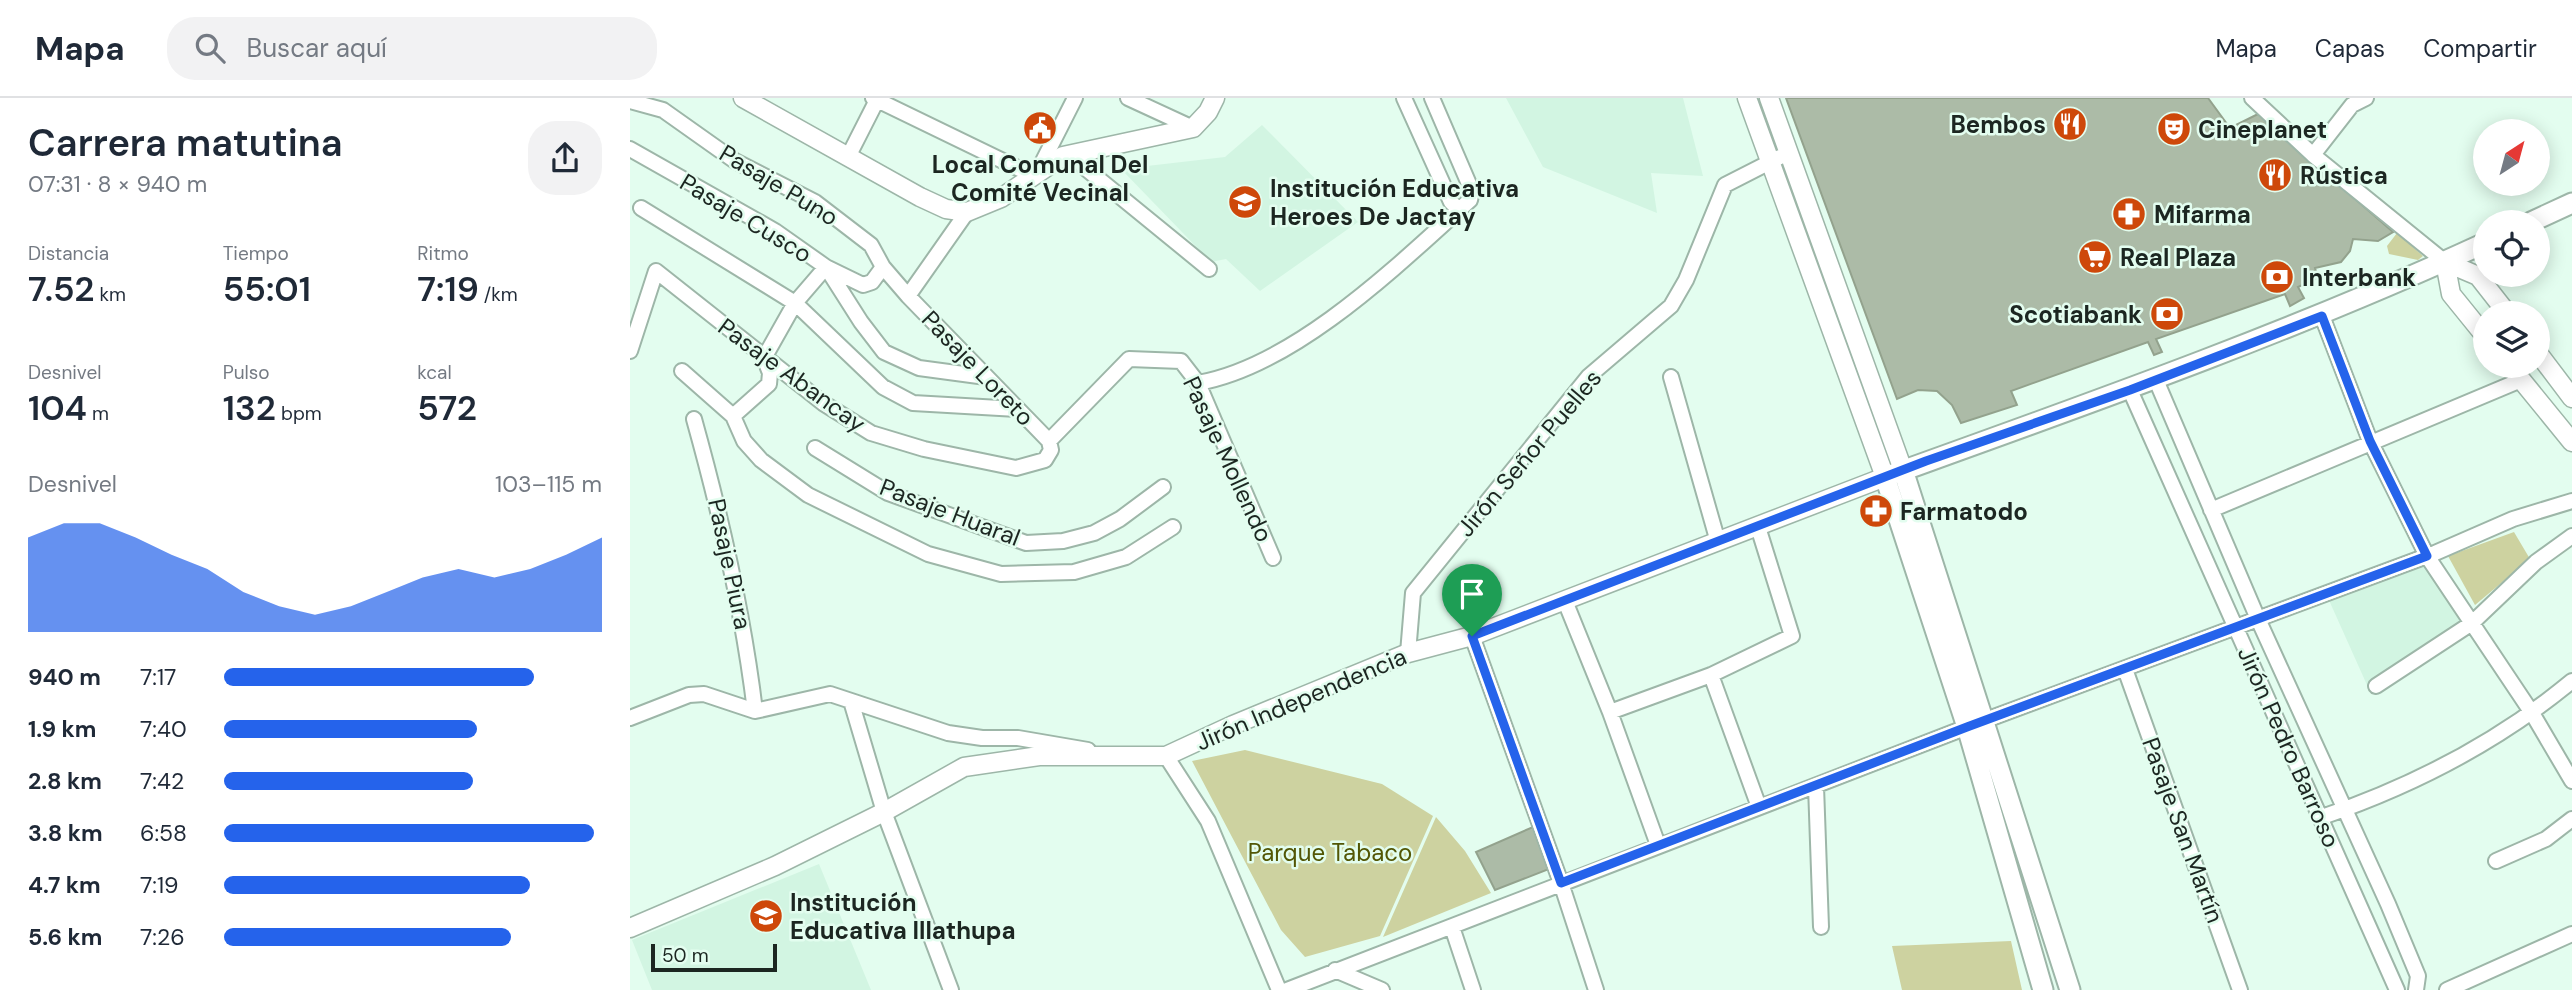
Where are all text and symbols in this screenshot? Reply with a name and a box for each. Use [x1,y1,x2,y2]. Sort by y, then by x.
search box [167,17,657,80]
text: Mapa [35,27,125,70]
icon: search [191,29,229,67]
text: Buscar aquí [247,31,387,65]
text: Mapa [2215,33,2277,64]
text: Capas [2315,33,2385,64]
text: Compartir [2423,33,2537,64]
restaurant icon: Bembos [2051,105,2089,143]
public building icon: Local Comunal Del Comité Vecinal [1021,109,1059,147]
place label: Bembos [1951,109,2046,140]
theatre icon: Cineplanet [2155,110,2193,148]
place label: Cineplanet [2198,114,2327,145]
text: Carrera matutina [28,118,342,168]
north arrow [2473,119,2550,196]
map controls [2473,119,2550,378]
button: share [528,121,602,195]
street label: Pasaje Puno [714,137,844,233]
place label: Local Comunal Del Comité Vecinal [932,149,1148,208]
restaurant icon: Rústica [2256,156,2294,194]
place label: Rústica [2300,160,2388,191]
street label: Pasaje Cusco [674,167,818,269]
text: 07:31 · 8 × 940 m [28,169,207,199]
place label: Institución Educativa Heroes De Jactay [1270,173,1519,232]
school or university icon: Institución Educativa Heroes De Jactay [1226,183,1264,221]
pharmacy icon: Mifarma [2110,195,2148,233]
place label: Mifarma [2154,199,2251,230]
button: locate [2473,210,2550,287]
supermarket icon: Real Plaza [2076,238,2114,276]
text: Distancia [28,241,109,266]
text: Tiempo [223,241,289,266]
text: Ritmo [417,241,469,266]
place label: Real Plaza [2120,242,2236,273]
bank icon: Interbank [2258,258,2296,296]
place label: Interbank [2302,262,2416,293]
text: 7.52 [28,266,94,312]
text: 55:01 [223,266,311,312]
text: 7:19 [417,266,479,312]
text: km [94,282,126,307]
text: /km [479,282,518,307]
bank icon: Scotiabank [2148,295,2186,333]
place label: Scotiabank [2009,299,2142,330]
button: layers [2473,301,2550,378]
street label: Pasaje Loreto [915,304,1041,432]
street label: Pasaje Abancay [712,311,872,439]
text: Desnivel [28,360,101,385]
text: Pulso [223,360,270,385]
text: kcal [417,360,452,385]
street label: Jirón Señor Puelles [1450,363,1608,543]
street label: Pasaje Mollendo [1176,371,1280,547]
text: 104 [28,385,87,431]
text: 132 [223,385,276,431]
text: 572 [417,385,477,431]
text: m [87,401,109,426]
text: bpm [276,401,322,426]
text: Desnivel [28,469,117,499]
text: 103–115 m [495,469,602,499]
street label: Pasaje Huaral [875,471,1025,553]
pharmacy icon: Farmatodo [1857,492,1895,530]
street label: Pasaje Piura [701,496,759,632]
place label: Farmatodo [1900,496,2028,527]
pin [1442,564,1502,636]
icon: arrive [1453,575,1491,613]
street label: Jirón Independencia [1191,641,1411,757]
street label: Jirón Pedro Barroso [2231,642,2347,852]
text: 940 m [28,662,101,692]
text: 7:17 [140,662,176,692]
text: 1.9 km [28,714,96,744]
text: 7:40 [140,714,187,744]
street label: Pasaje San Martín [2135,733,2231,927]
text: 2.8 km [28,766,102,796]
text: 7:42 [140,766,184,796]
text: 3.8 km [28,818,103,848]
text: 6:58 [140,818,187,848]
park label: Parque Tabaco [1248,837,1412,868]
text: 4.7 km [28,870,101,900]
text: 7:19 [140,870,179,900]
place label: Institución Educativa Illathupa [790,887,1016,946]
school or university icon: Institución Educativa Illathupa [747,897,785,935]
text: 5.6 km [28,922,102,952]
text: 7:26 [140,922,185,952]
scale bar [651,941,777,973]
text: 50 m [662,943,709,968]

